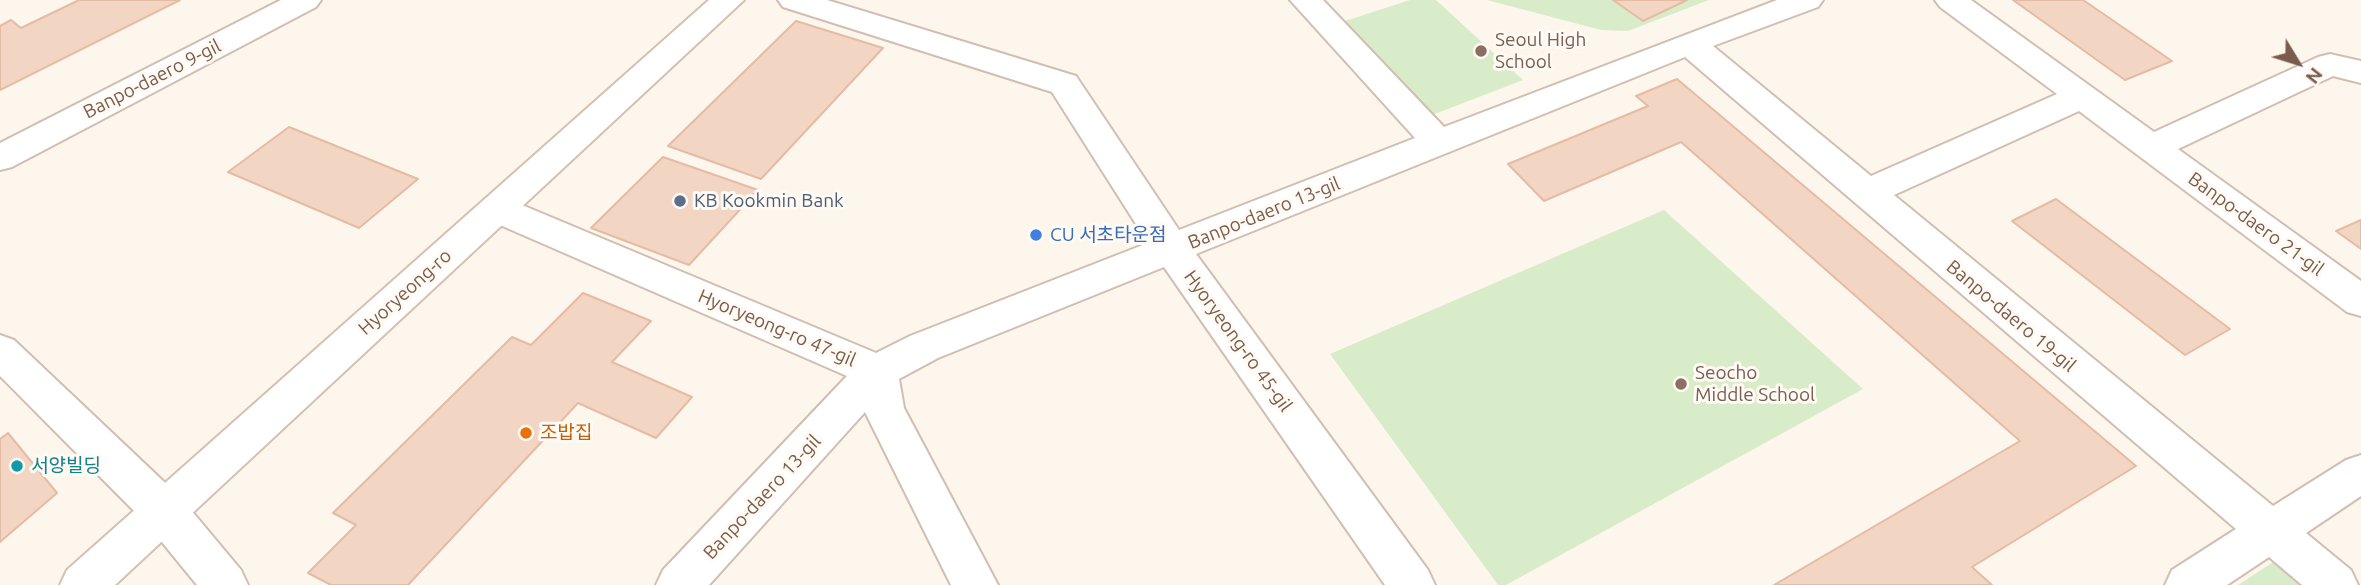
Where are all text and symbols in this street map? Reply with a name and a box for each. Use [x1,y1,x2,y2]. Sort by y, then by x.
north arrow [2263,28,2333,98]
place label: Seoul High School [1495,29,1586,73]
street label: Banpo-daero 9-gil [79,35,225,123]
marker: Seoul High School [1473,43,1489,59]
text: N [2302,64,2328,88]
street label: Banpo-daero 21-gil [2184,167,2328,281]
street label: Banpo-daero 13-gil [1185,172,1343,254]
place label: KB Kookmin Bank [694,190,844,212]
marker: KB Kookmin Bank [672,193,688,209]
place label: CU 서초타운점 [1050,224,1166,246]
marker: CU 서초타운점 [1028,227,1044,243]
street label: Hyoryeong-ro [354,244,456,340]
street label: Banpo-daero 19-gil [1942,255,2080,377]
street label: Hyoryeong-ro 45-gil [1179,266,1297,416]
street label: Hyoryeong-ro 47-gil [695,284,859,372]
place label: Seocho Middle School [1695,362,1815,406]
marker: Seocho Middle School [1673,376,1689,392]
place label: 조밥집 [540,422,592,444]
marker: 조밥집 [518,425,534,441]
street label: Banpo-daero 13-gil [698,430,826,564]
place label: 서양빌딩 [31,455,101,477]
marker: 서양빌딩 [9,458,25,474]

